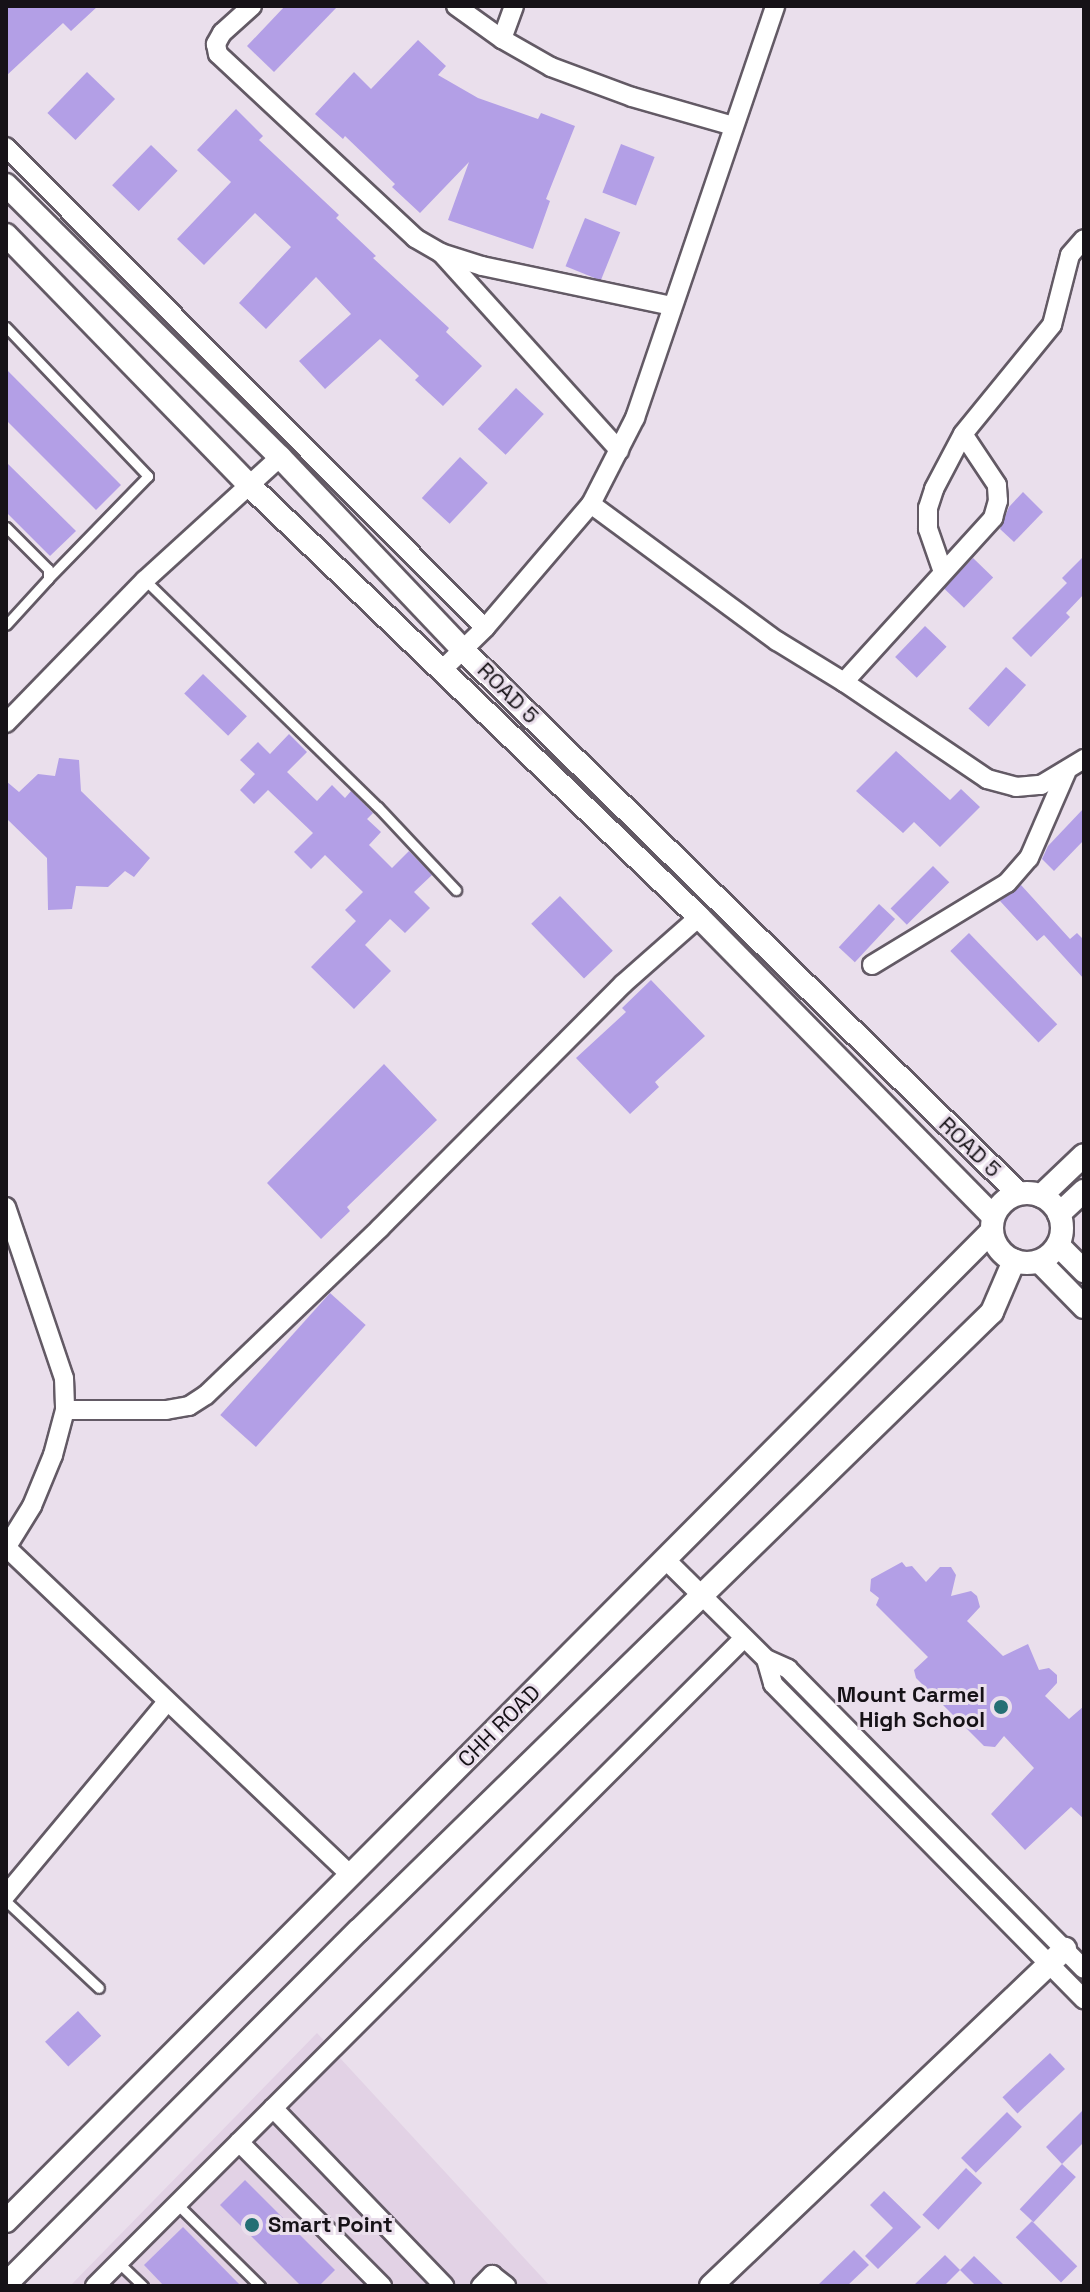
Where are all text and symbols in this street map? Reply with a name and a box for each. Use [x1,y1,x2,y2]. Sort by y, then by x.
street label: ROAD 5 [472,657,544,729]
street label: ROAD 5 [934,1111,1006,1183]
street label: CHH ROAD [452,1679,546,1773]
place label: Mount Carmel High School [837,1681,985,1732]
marker: Mount Carmel High School [992,1698,1010,1716]
place label: Smart Point [268,2212,393,2238]
marker: Smart Point [243,2216,261,2234]

